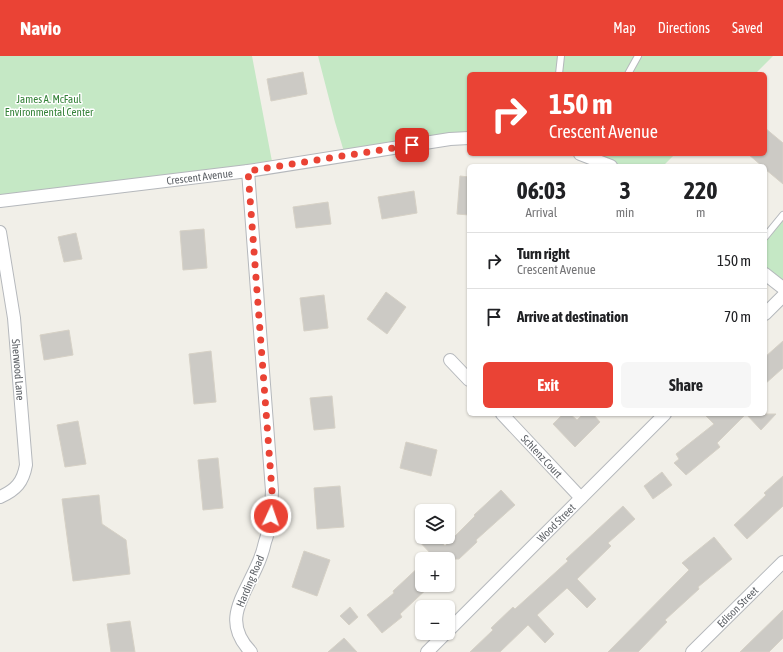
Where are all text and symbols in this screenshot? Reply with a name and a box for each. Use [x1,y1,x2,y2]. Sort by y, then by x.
text: Navio [20,17,61,39]
text: Map [613,20,636,36]
text: Directions [658,20,710,36]
text: Saved [732,20,763,36]
icon: right [483,88,535,140]
text: 150 m [549,88,612,120]
park label: James A. McFaul Environmental Center [5,93,94,118]
text: Crescent Avenue [549,121,658,142]
pin [395,128,429,162]
icon: arrive [401,134,423,156]
street label: Crescent Avenue [166,167,233,187]
text: 06:03 [516,177,566,204]
text: 3 [619,177,631,204]
text: 220 [684,177,718,204]
text: Arrival [525,205,557,220]
text: min [616,205,634,220]
text: m [696,205,705,220]
text: Turn right [517,245,570,262]
icon: right [483,250,505,272]
text: 150 m [717,252,751,269]
text: Crescent Avenue [517,262,596,277]
icon: arrive [483,306,505,328]
text: Arrive at destination [517,308,628,325]
text: 70 m [724,308,751,325]
street label: Sherwood Lane [10,339,27,401]
button: Exit [483,362,613,408]
button: Share [621,362,751,408]
street label: Schlenz Court [519,432,565,480]
position arrow [250,495,292,537]
street label: Wood Street [535,501,578,544]
map controls [415,504,455,640]
button: layers [415,504,455,544]
button: + [415,552,455,592]
street label: Harding Road [234,553,266,609]
street label: Edison Street [715,584,760,630]
button: − [415,600,455,640]

